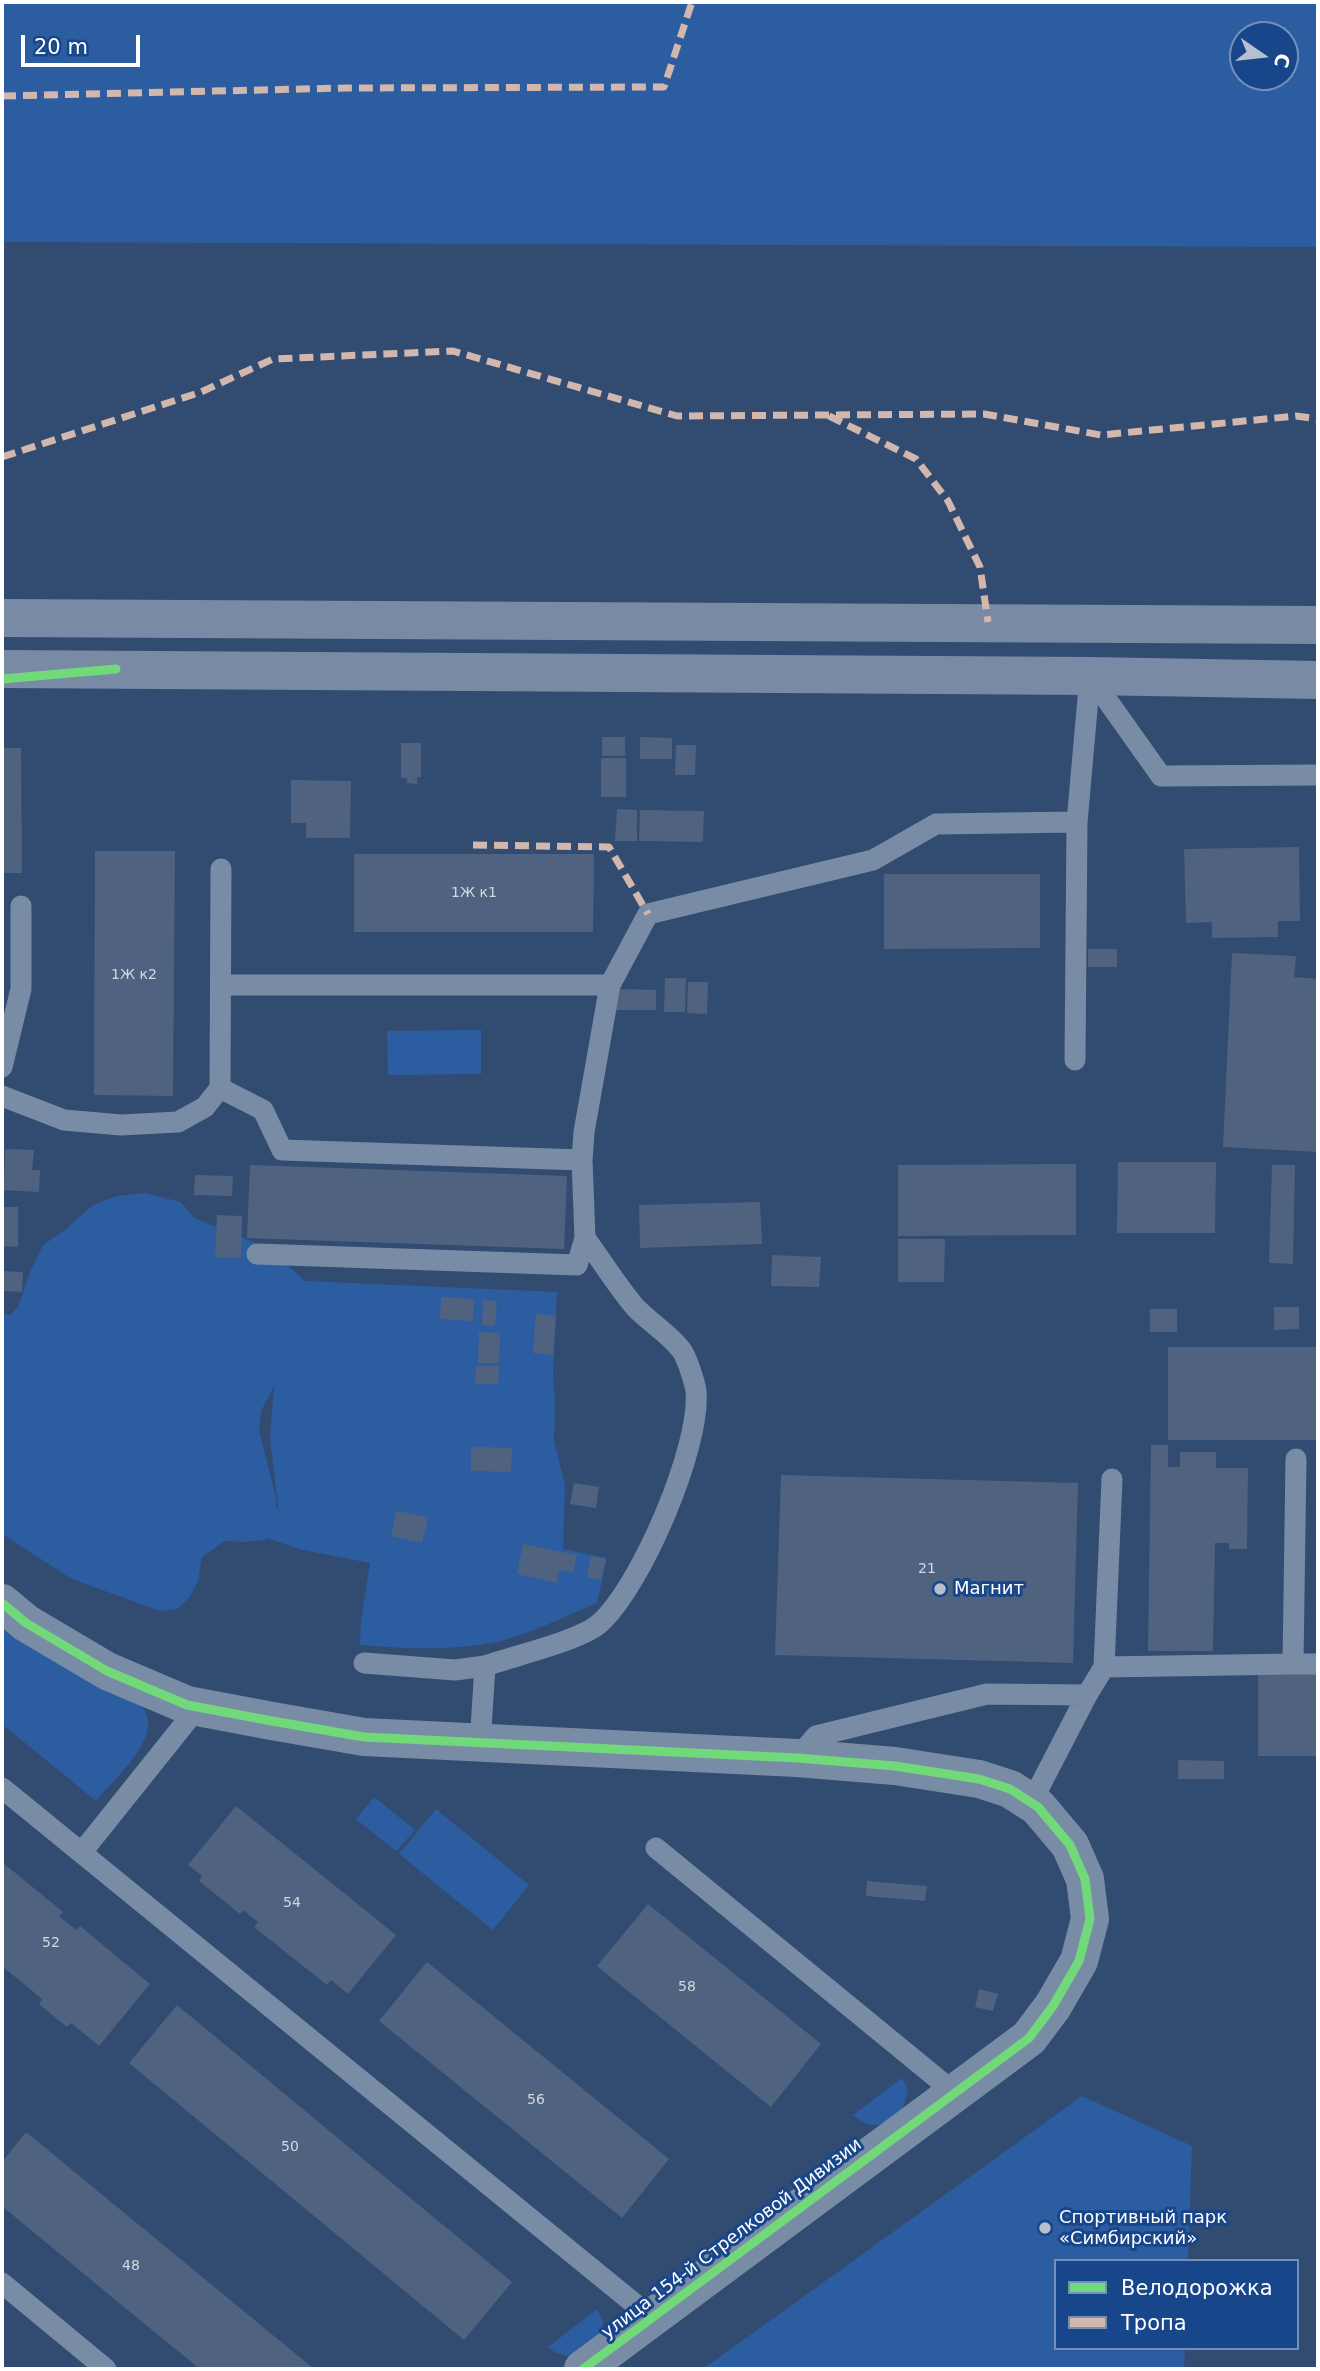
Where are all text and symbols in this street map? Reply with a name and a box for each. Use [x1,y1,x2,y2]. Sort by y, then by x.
scale bar [24,21,144,65]
north arrow [1229,21,1299,91]
text: 20 m [34,35,88,59]
text: С [1270,51,1295,70]
house number: 1Ж к1 [451,885,497,901]
house number: 1Ж к2 [111,967,157,983]
house number: 21 [918,1561,936,1577]
place label: Магнит [954,1578,1024,1600]
marker: Магнит [932,1581,948,1597]
house number: 54 [283,1895,301,1911]
house number: 52 [42,1935,60,1951]
house number: 58 [678,1979,696,1995]
house number: 56 [527,2092,545,2108]
street label: улица 154-й Стрелковой Дивизии [598,2134,866,2344]
house number: 50 [281,2139,299,2155]
place label: Спортивный парк «Симбирский» [1059,2207,1227,2250]
marker: Спортивный парк «Симбирский» [1037,2220,1053,2236]
house number: 48 [122,2258,140,2274]
legend [1054,2259,1299,2350]
text: Велодорожка [1121,2276,1273,2300]
text: Тропа [1121,2311,1187,2335]

